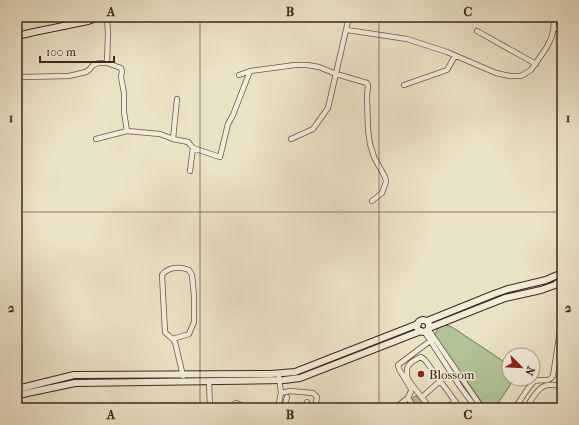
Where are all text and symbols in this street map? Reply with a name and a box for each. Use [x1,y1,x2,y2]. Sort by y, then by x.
text: A [106,4,116,19]
text: B [286,4,295,19]
text: C [464,4,473,19]
scale bar [40,38,114,64]
text: 100 m [46,45,76,59]
text: 1 [9,110,14,125]
text: 1 [566,110,571,125]
text: 2 [8,300,15,315]
text: 2 [565,300,572,315]
north arrow [501,347,541,387]
text: N [522,364,537,378]
place label: Blossom [429,367,475,382]
marker: Blossom [416,369,426,379]
text: A [106,407,116,422]
text: B [286,407,295,422]
text: C [464,407,473,422]

